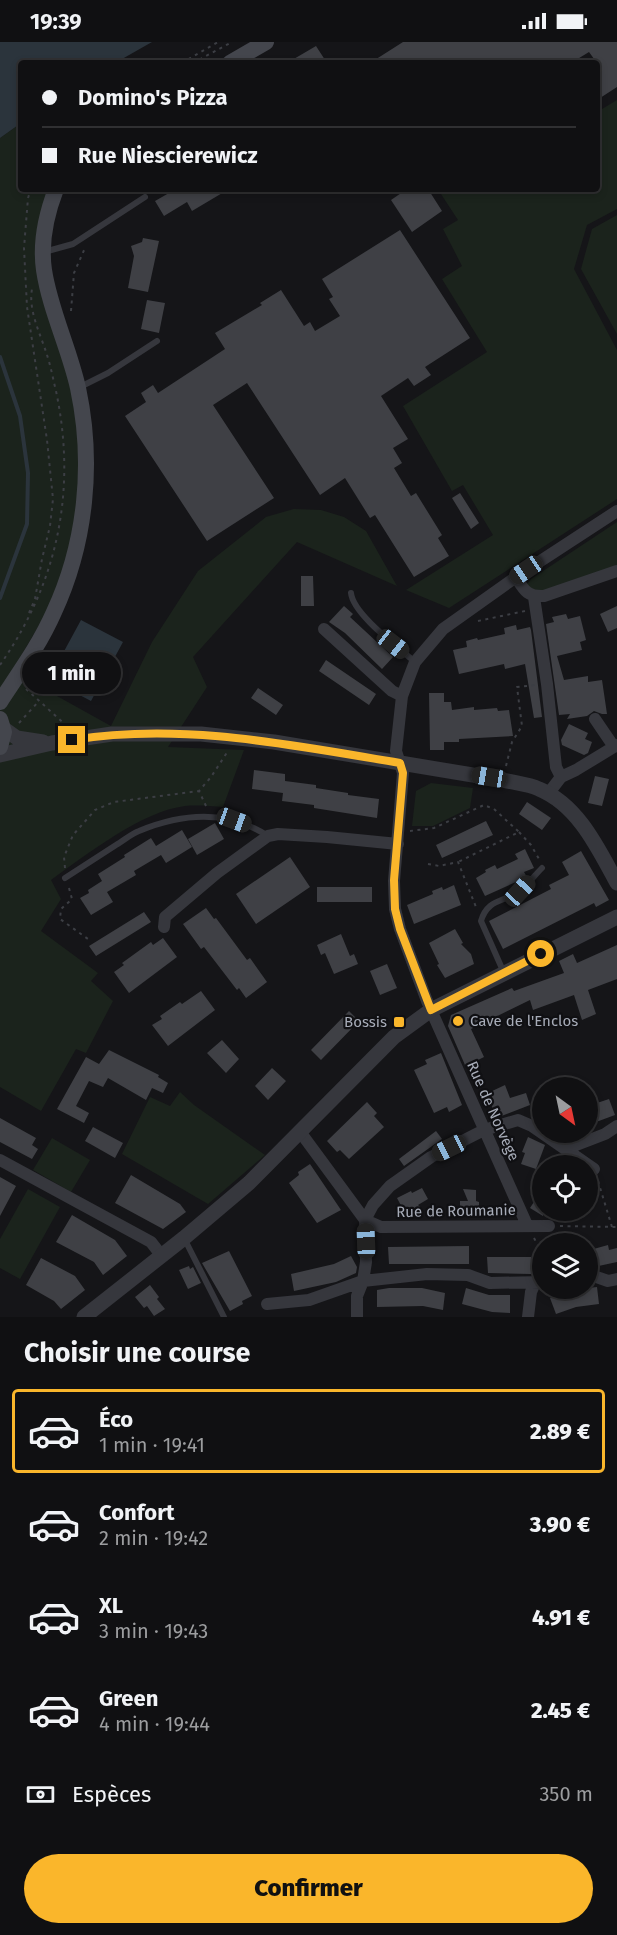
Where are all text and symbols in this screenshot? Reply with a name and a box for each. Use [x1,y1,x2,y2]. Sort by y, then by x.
text: 19:39 [30,8,82,35]
text: Domino's Pizza [78,84,227,111]
text: Rue Niescierewicz [78,142,258,169]
car [506,552,546,588]
car [373,626,413,662]
callout: 1 min [22,653,122,695]
text: 1 min [48,661,95,685]
route end [58,726,85,753]
car [470,765,508,789]
car [214,805,254,835]
car [501,872,539,910]
route start [527,940,554,967]
place label: Cave de l'Enclos [470,1012,578,1030]
place label: Bossis [344,1013,387,1031]
marker: Cave de l'Enclos [451,1014,465,1028]
marker: Bossis [392,1015,406,1029]
street label: Rue de Norvège [463,1058,523,1164]
north arrow [532,1077,598,1143]
map controls [532,1077,598,1299]
car [429,1132,469,1164]
button: locate [532,1155,598,1221]
street label: Rue de Roumanie [396,1201,516,1221]
car [356,1223,376,1259]
button: layers [532,1233,598,1299]
text: Choisir une course [24,1337,250,1369]
icon: car [27,1404,81,1458]
text: Éco [99,1406,133,1433]
text: 2.89 € [530,1418,590,1445]
text: 1 min · 19:41 [99,1433,205,1457]
icon: car [27,1497,81,1551]
text: Confort [99,1499,175,1526]
text: 3.90 € [530,1511,590,1538]
text: 2 min · 19:42 [99,1526,208,1550]
icon: car [27,1590,81,1644]
text: XL [99,1592,123,1619]
text: 4.91 € [532,1604,590,1631]
text: 3 min · 19:43 [99,1619,208,1643]
icon: car [27,1683,81,1737]
text: Green [99,1685,158,1712]
text: 2.45 € [531,1697,590,1724]
text: 4 min · 19:44 [99,1712,210,1736]
icon: cash [24,1778,57,1811]
text: Espèces [72,1781,151,1808]
text: 350 m [539,1782,593,1806]
button: Confirmer [24,1854,593,1923]

